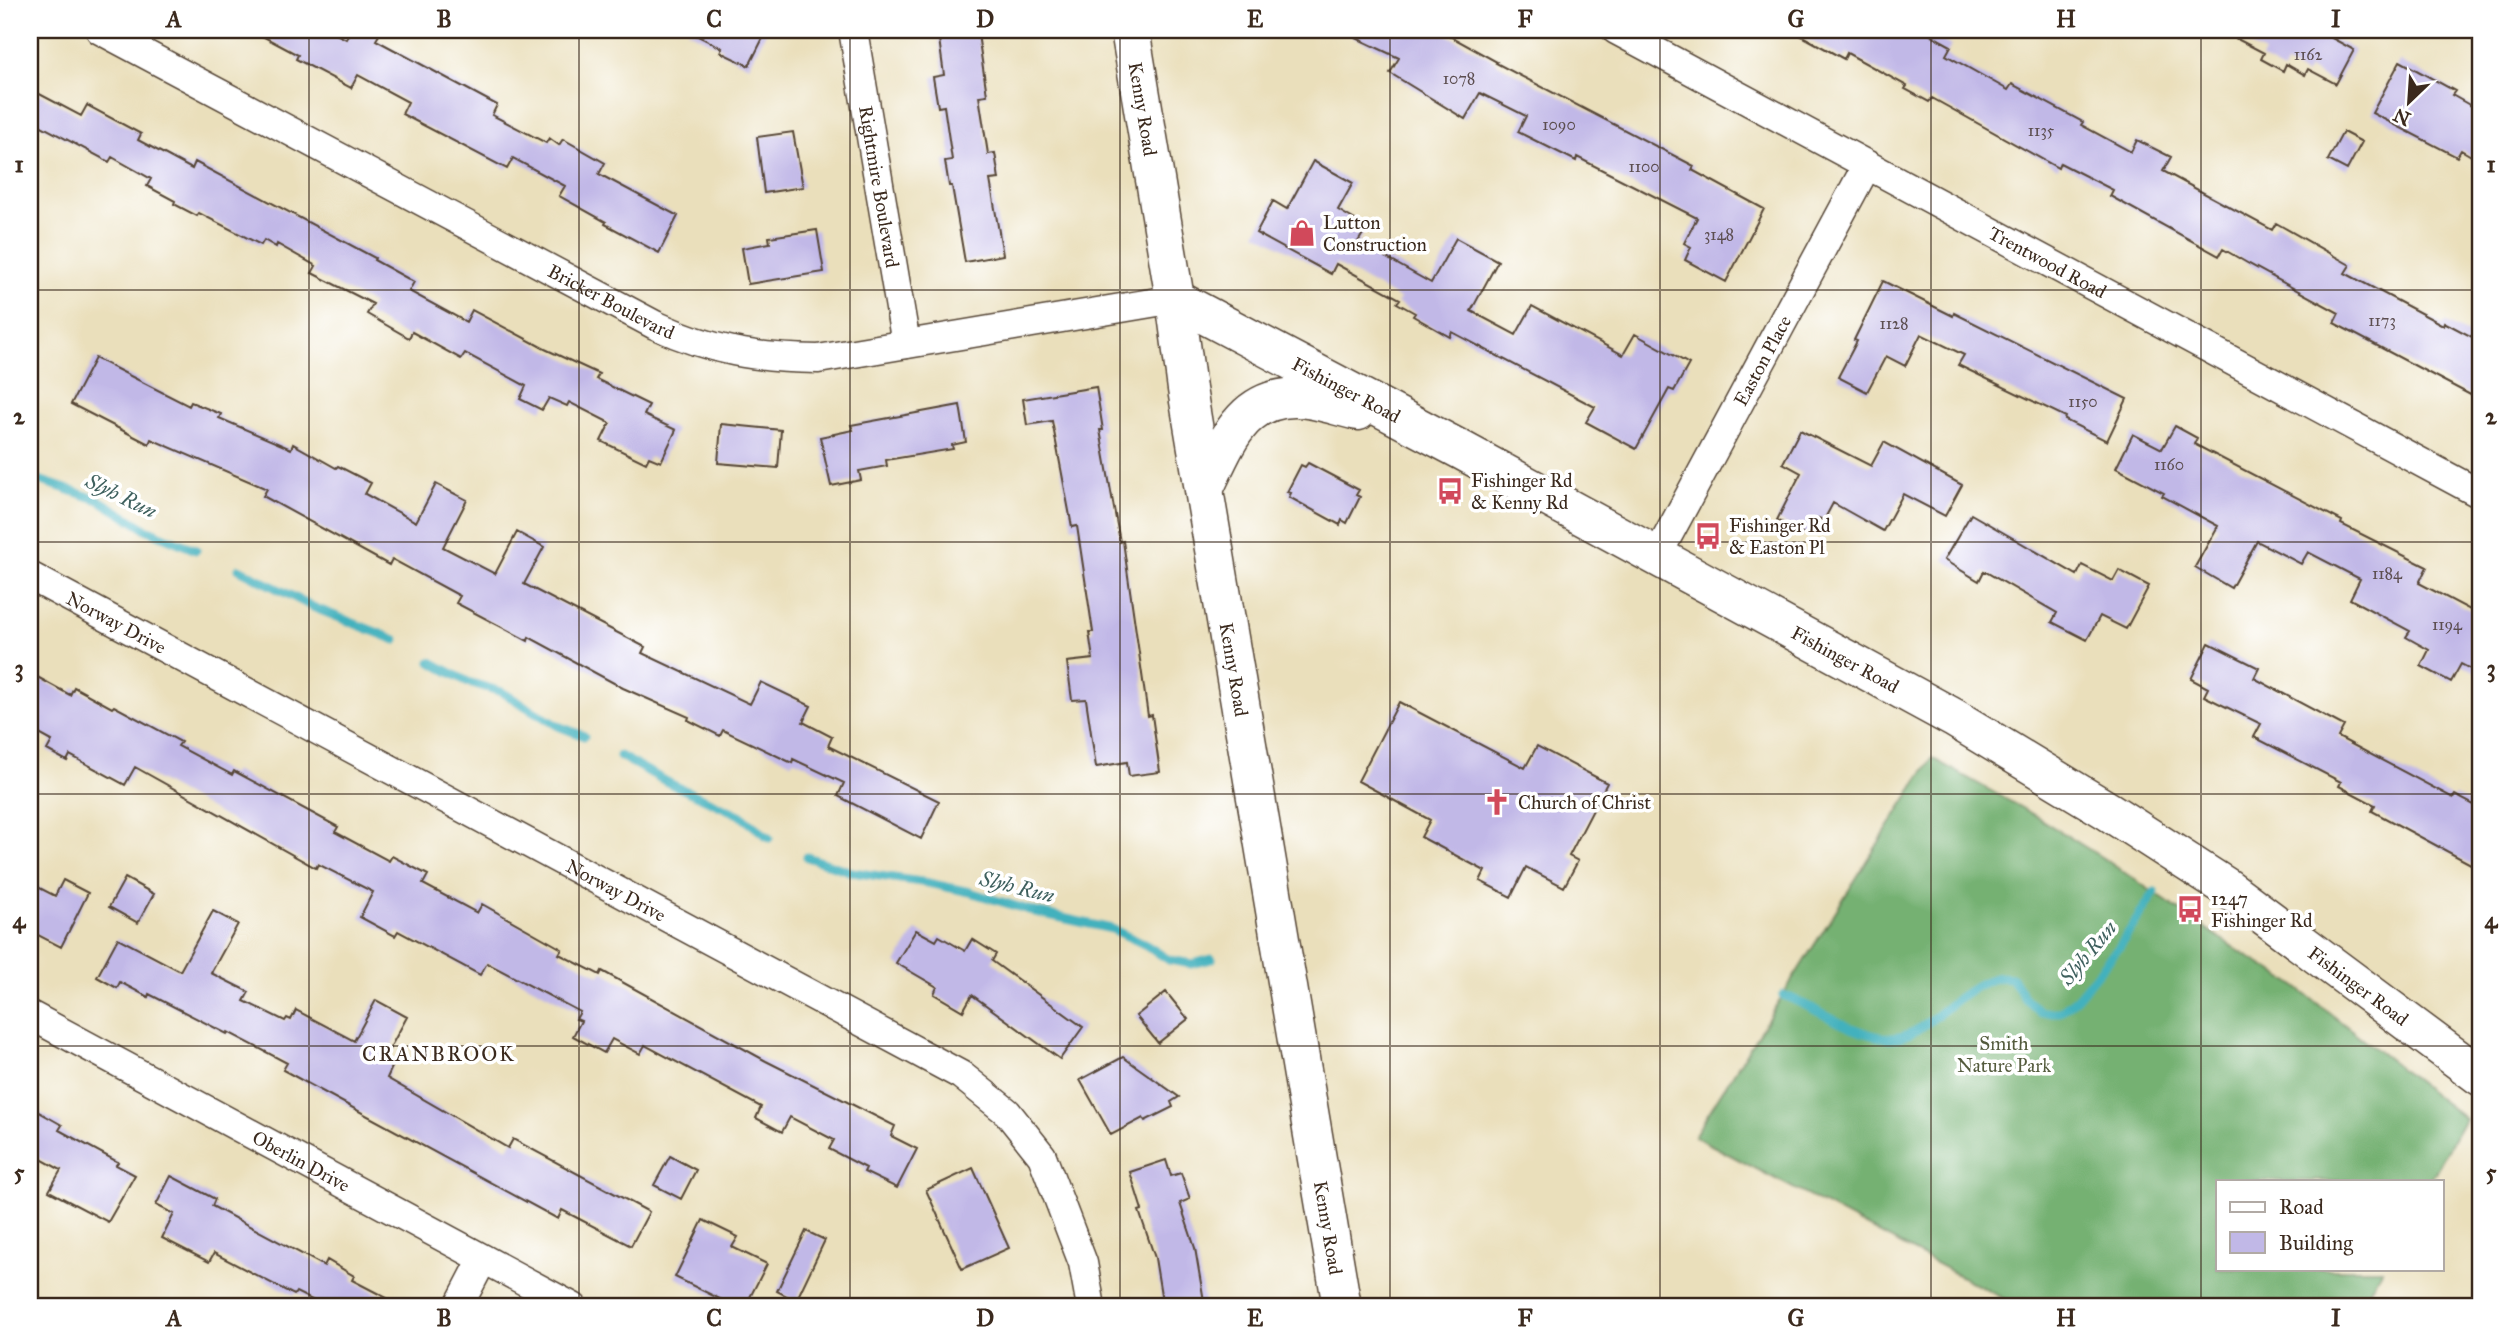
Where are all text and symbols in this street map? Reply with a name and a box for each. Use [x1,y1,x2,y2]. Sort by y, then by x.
text: A [164,5,182,33]
text: B [436,5,452,33]
text: C [706,5,722,33]
text: D [976,5,994,33]
text: E [1247,5,1264,33]
text: F [1517,5,1533,33]
text: G [1788,5,1805,33]
text: H [2056,5,2076,33]
text: I [2331,5,2341,33]
house number: 1162 [2294,45,2322,64]
street label: Kenny Road [1124,60,1162,158]
north arrow [2374,66,2444,136]
house number: 1078 [1443,69,1475,88]
text: N [2390,103,2414,131]
street label: Rightmire Boulevard [854,104,904,270]
house number: 1090 [1542,115,1576,134]
house number: 1135 [2028,121,2055,140]
text: 1 [14,150,24,178]
text: 1 [2486,150,2496,178]
house number: 1100 [1628,157,1660,176]
place label: Lutton Construction [1323,211,1427,256]
shop icon: Lutton Construction [1287,218,1317,248]
street label: Trentwood Road [1985,221,2111,303]
house number: 3148 [1704,225,1734,244]
street label: Bricker Boulevard [544,259,678,344]
street label: Easton Place [1729,311,1796,410]
house number: 1173 [2368,311,2396,330]
house number: 1128 [1879,314,1909,333]
street label: Fishinger Road [1288,352,1405,428]
house number: 1150 [2068,392,2098,411]
text: 2 [13,402,25,430]
text: 2 [2485,402,2497,430]
house number: 1160 [2154,455,2184,474]
water label: Slyh Run [80,467,161,524]
place label: Fishinger Rd & Kenny Rd [1471,469,1573,514]
bus stop icon: Fishinger Rd & Kenny Rd [1435,476,1465,506]
place label: Fishinger Rd & Easton Pl [1729,514,1831,559]
bus stop icon: Fishinger Rd & Easton Pl [1693,521,1723,551]
house number: 1184 [2372,564,2403,583]
street label: Norway Drive [62,587,170,659]
house number: 1194 [2432,615,2463,634]
street label: Kenny Road [1215,621,1253,719]
street label: Fishinger Road [1787,621,1903,698]
text: 3 [14,654,24,683]
text: 3 [2486,654,2496,683]
church icon: Church of Christ [1482,787,1512,817]
place label: Church of Christ [1518,791,1651,814]
street label: Norway Drive [562,854,670,927]
water label: Slyh Run [976,865,1057,909]
place label: 1247 Fishinger Rd [2211,887,2313,933]
bus stop icon: 1247 Fishinger Rd [2175,894,2205,924]
text: 4 [13,906,27,934]
text: 4 [2485,906,2499,934]
water label: Slyh Run [2053,916,2122,991]
street label: Fishinger Road [2304,941,2413,1031]
park label: Smith Nature Park [1957,1032,2051,1077]
district label: CRANBROOK [362,1041,516,1067]
street label: Oberlin Drive [248,1126,354,1197]
text: 5 [14,1158,25,1186]
text: 5 [2486,1158,2497,1186]
street label: Kenny Road [1309,1179,1347,1277]
legend [2216,1180,2444,1270]
text: Road [2279,1194,2324,1220]
text: Building [2279,1230,2353,1256]
text: A [164,1304,182,1332]
text: B [436,1304,452,1332]
text: C [706,1304,722,1332]
text: D [976,1304,994,1332]
text: E [1247,1304,1264,1332]
text: F [1517,1304,1533,1332]
text: G [1788,1304,1805,1332]
text: H [2056,1304,2076,1332]
text: I [2331,1304,2341,1332]

